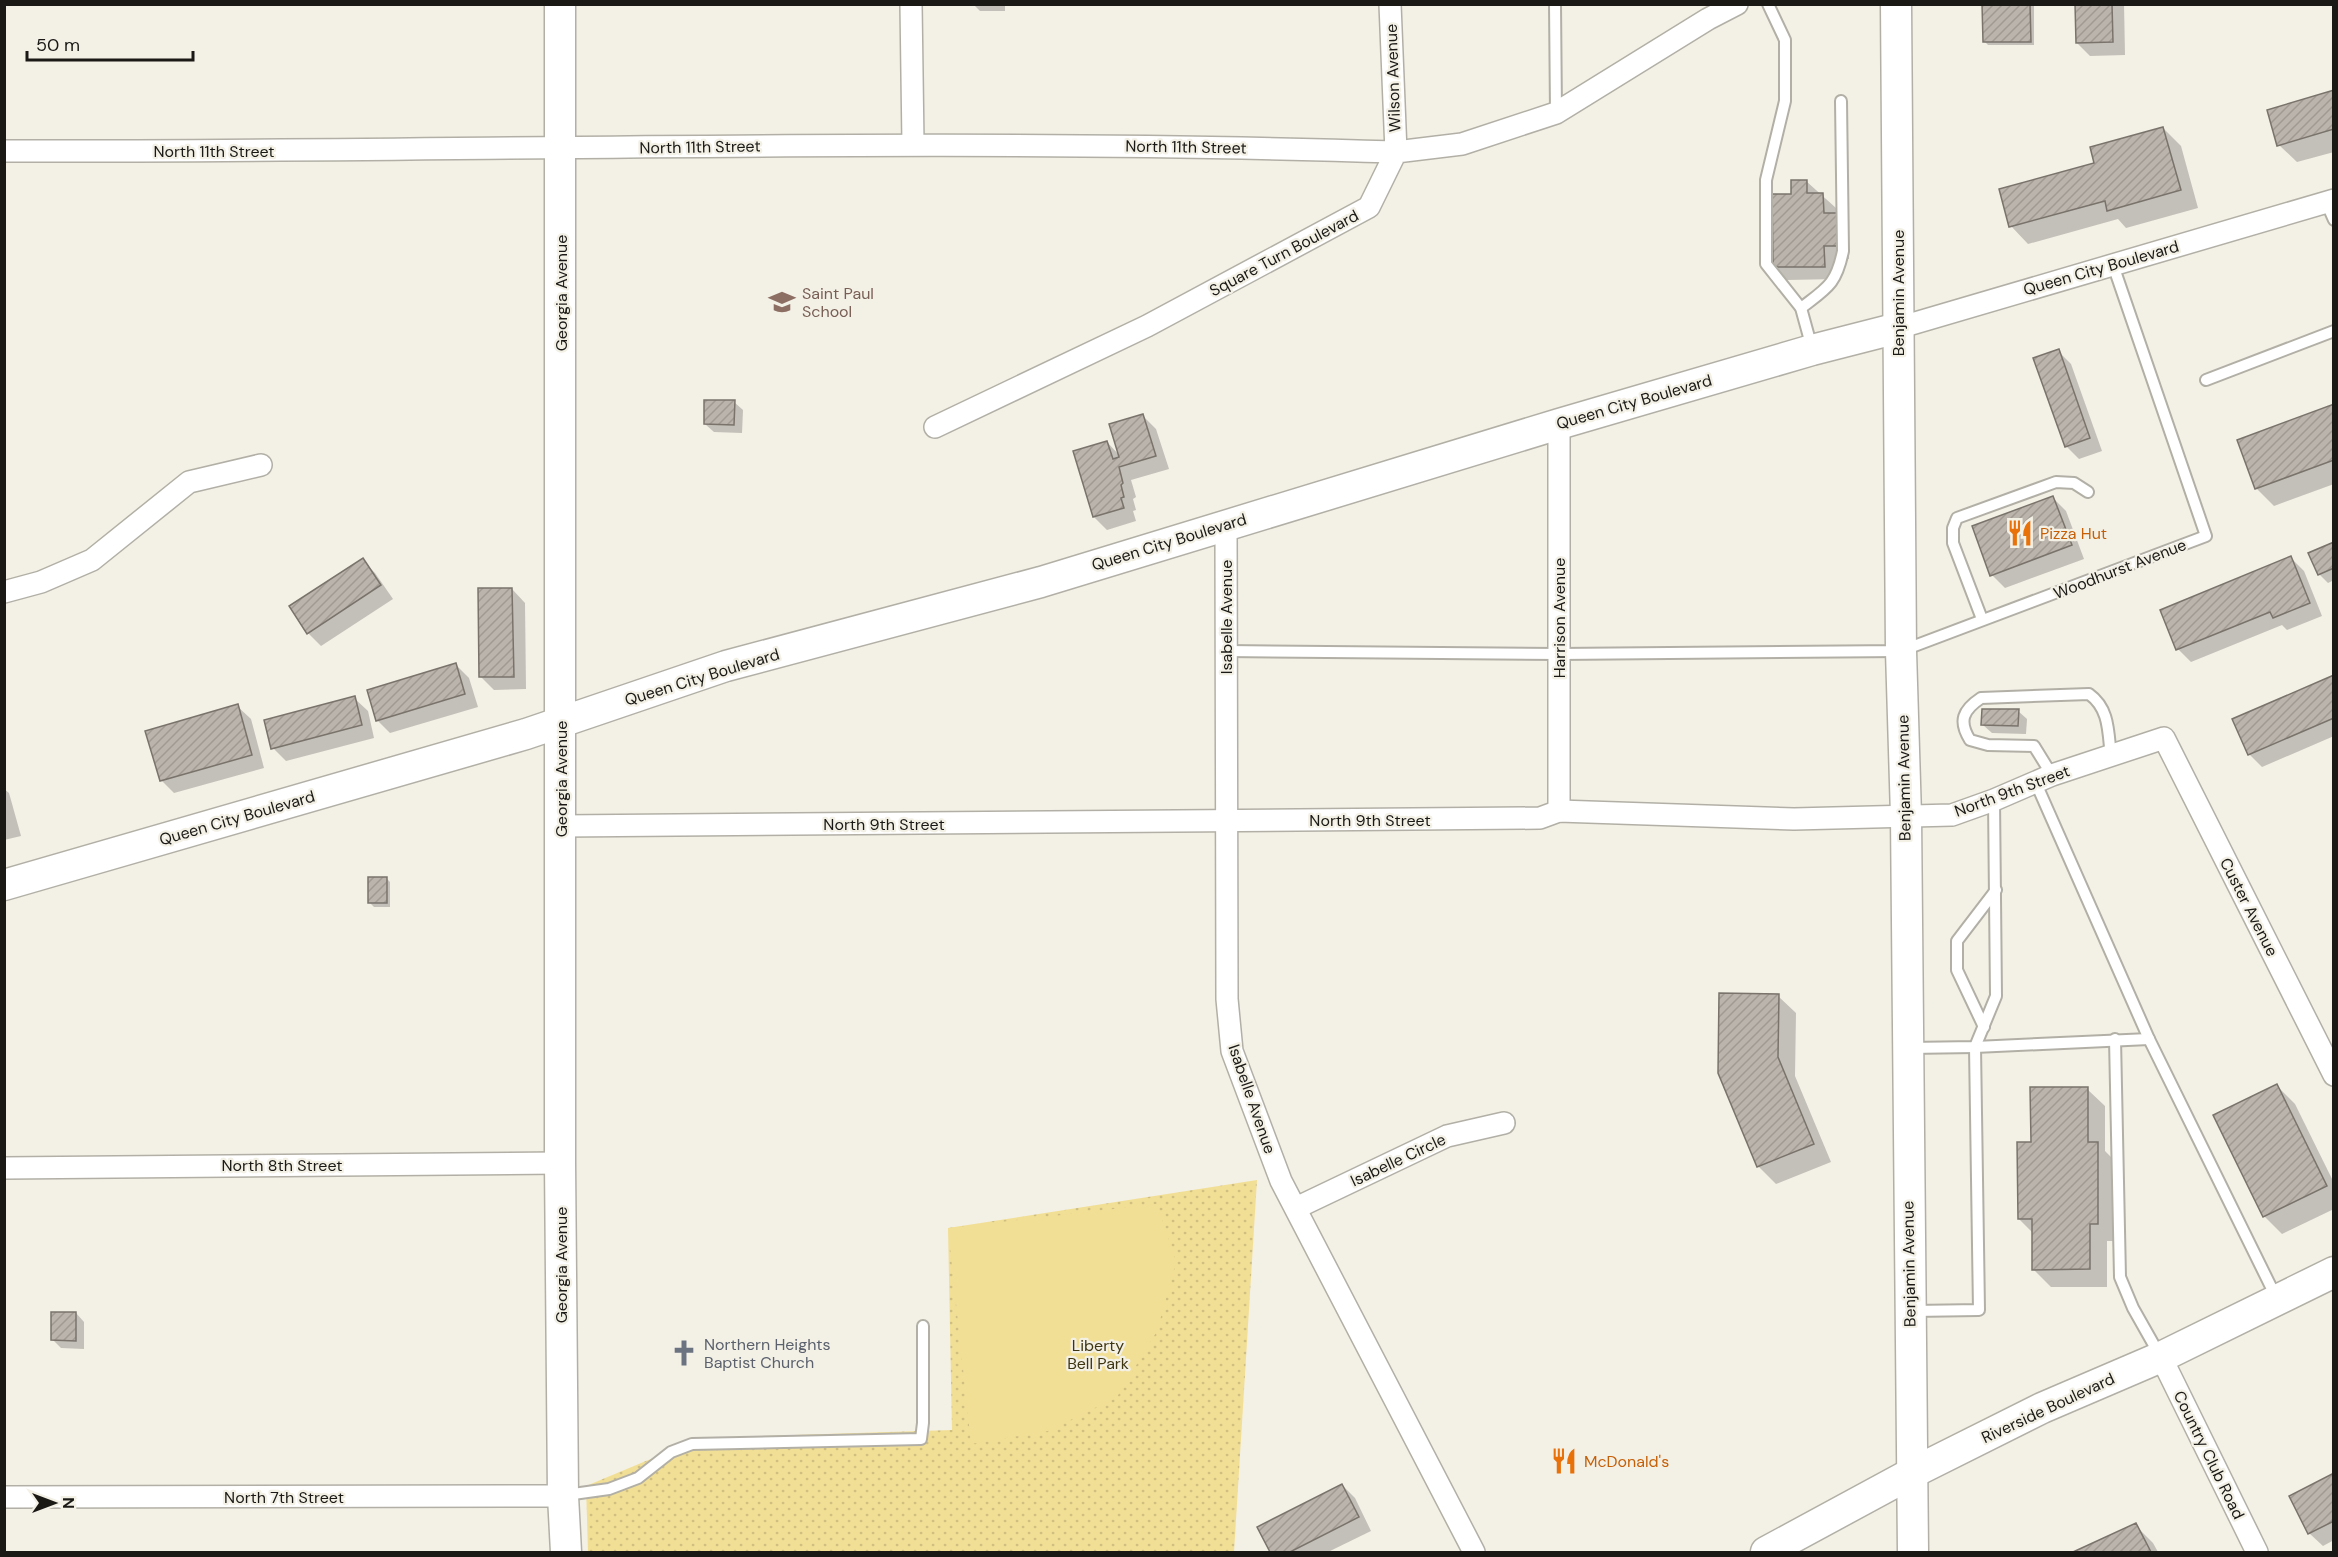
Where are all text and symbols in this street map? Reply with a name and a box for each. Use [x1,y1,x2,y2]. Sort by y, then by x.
scale bar [27,24,194,62]
street label: Wilson Avenue [1381,24,1405,132]
text: 50 m [36,33,80,57]
street label: North 11th Street [639,135,761,159]
street label: North 11th Street [1125,135,1247,159]
street label: North 11th Street [153,141,275,162]
street label: Square Turn Boulevard [1206,205,1362,301]
street label: Benjamin Avenue [1888,230,1909,356]
street label: Georgia Avenue [551,235,572,351]
street label: Queen City Boulevard [2021,236,2181,300]
place label: Saint Paul School [802,283,874,322]
school or university icon: Saint Paul School [767,287,797,317]
street label: Queen City Boulevard [1554,370,1714,434]
street label: Queen City Boulevard [1089,508,1249,576]
restaurant icon: Pizza Hut [2005,518,2035,548]
place label: Pizza Hut [2040,523,2107,544]
street label: Woodhurst Avenue [2051,534,2189,604]
street label: Harrison Avenue [1549,558,1570,678]
street label: Isabelle Avenue [1216,560,1237,674]
street label: Queen City Boulevard [622,643,782,711]
street label: Benjamin Avenue [1892,715,1916,841]
street label: Georgia Avenue [551,721,572,837]
street label: North 9th Street [1951,760,2073,822]
street label: Queen City Boulevard [157,786,317,850]
street label: North 9th Street [1309,810,1431,831]
street label: North 9th Street [823,814,945,835]
street label: Custer Avenue [2215,854,2283,960]
street label: Isabelle Avenue [1223,1041,1281,1157]
street label: Isabelle Circle [1347,1129,1449,1191]
street label: North 8th Street [222,1155,343,1176]
street label: Benjamin Avenue [1897,1201,1921,1327]
street label: Georgia Avenue [551,1207,572,1323]
place label: Northern Heights Baptist Church [704,1334,831,1373]
park label: Liberty Bell Park [1067,1335,1129,1374]
church icon: Northern Heights Baptist Church [669,1338,699,1368]
street label: Riverside Boulevard [1978,1368,2118,1448]
street label: Country Club Road [2169,1387,2249,1523]
restaurant icon: McDonald's [1549,1446,1579,1476]
place label: McDonald's [1584,1451,1669,1472]
north arrow [24,1473,84,1533]
street label: North 7th Street [224,1487,344,1508]
text: N [58,1497,79,1509]

